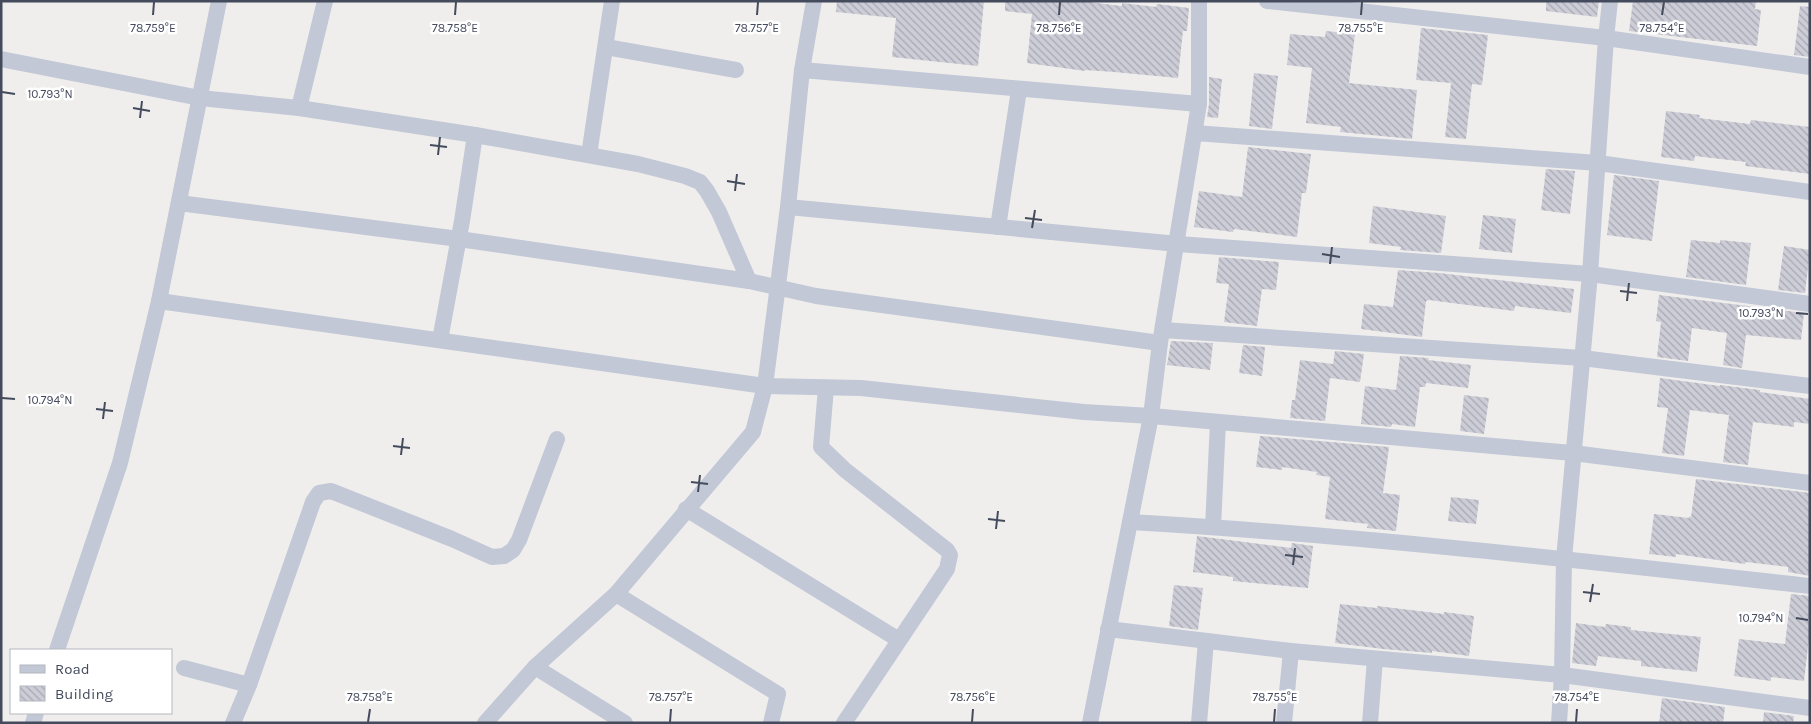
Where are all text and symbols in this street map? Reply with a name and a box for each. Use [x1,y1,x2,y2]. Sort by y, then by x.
text: 78.759°E [130,21,176,35]
text: 78.758°E [432,21,478,35]
text: 78.757°E [735,21,779,35]
text: 78.756°E [1036,21,1082,35]
text: 78.755°E [1338,21,1384,35]
text: 78.754°E [1639,21,1685,35]
text: 10.793°N [27,87,73,101]
text: 10.793°N [1738,306,1784,320]
text: 10.794°N [28,393,72,407]
text: 10.794°N [1739,611,1783,625]
legend [10,649,172,714]
text: Road [55,660,90,678]
text: Building [55,685,113,703]
text: 78.758°E [347,690,393,704]
text: 78.757°E [649,690,693,704]
text: 78.756°E [950,690,996,704]
text: 78.755°E [1252,690,1298,704]
text: 78.754°E [1554,690,1600,704]

